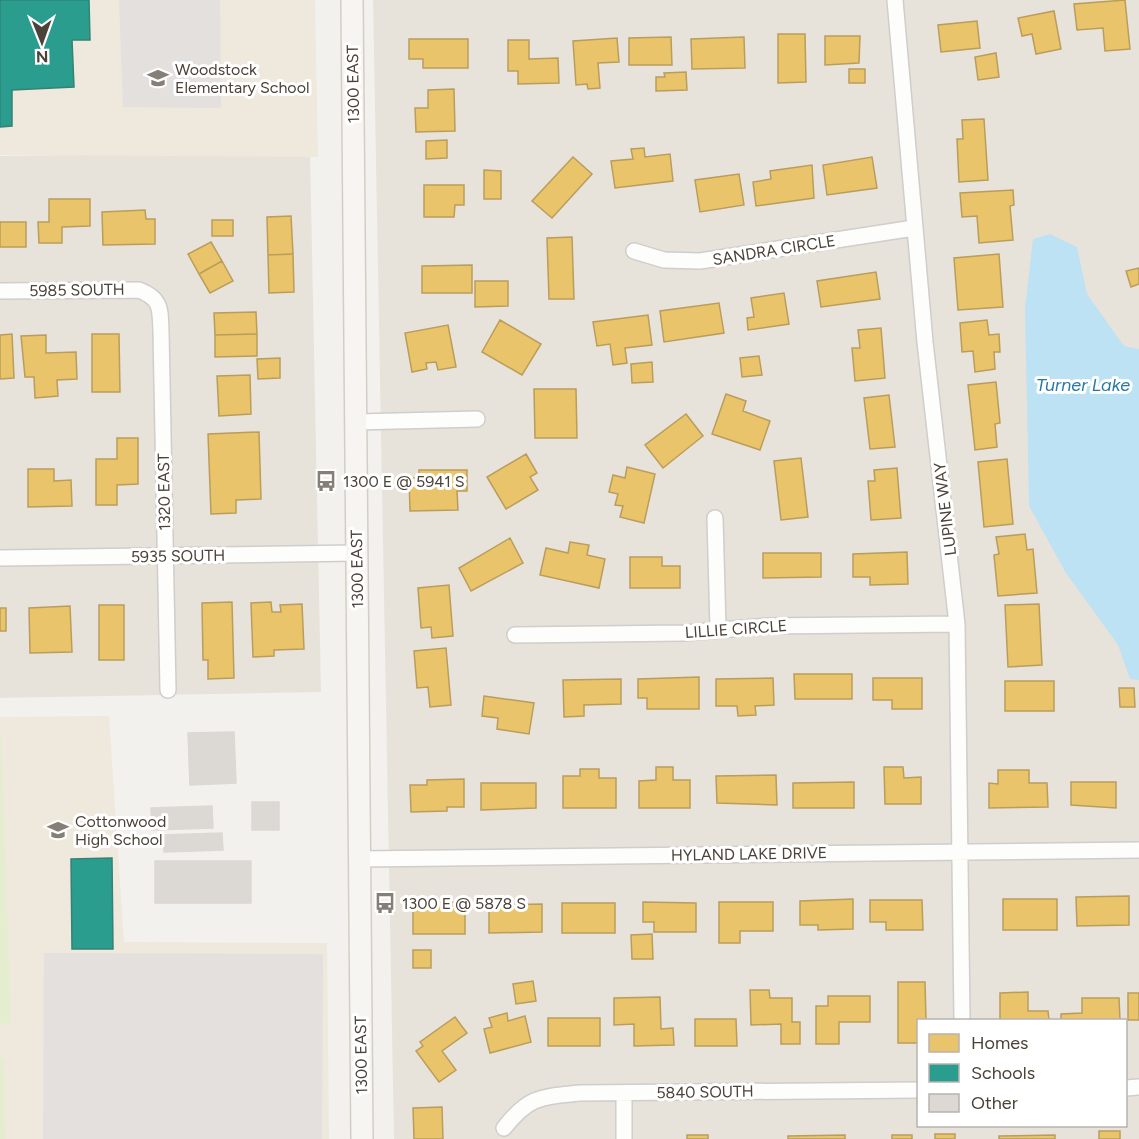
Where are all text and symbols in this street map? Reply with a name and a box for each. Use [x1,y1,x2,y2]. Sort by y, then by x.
north arrow [12,12,72,72]
street label: 1300 EAST [343,44,363,124]
text: N [36,47,49,66]
place label: Woodstock Elementary School [175,60,309,97]
school or university icon: Woodstock Elementary School [146,66,170,90]
street label: SANDRA CIRCLE [711,231,837,269]
street label: 5985 SOUTH [29,280,125,300]
water label: Turner Lake [1036,374,1130,396]
street label: 1320 EAST [154,453,174,531]
street label: LUPINE WAY [930,461,960,557]
bus stop icon: 1300 E @ 5941 S [314,469,338,493]
place label: 1300 E @ 5941 S [343,472,465,491]
street label: 1300 EAST [347,529,367,609]
street label: 5935 SOUTH [131,546,225,566]
street label: LILLIE CIRCLE [684,616,788,642]
place label: Cottonwood High School [75,812,166,849]
school or university icon: Cottonwood High School [46,818,70,842]
street label: HYLAND LAKE DRIVE [671,843,827,865]
bus stop icon: 1300 E @ 5878 S [373,891,397,915]
place label: 1300 E @ 5878 S [402,894,526,913]
street label: 1300 EAST [351,1015,371,1095]
legend [917,1019,1127,1127]
text: Homes [971,1032,1029,1054]
text: Schools [971,1062,1035,1084]
street label: 5840 SOUTH [656,1082,754,1102]
text: Other [971,1092,1018,1114]

